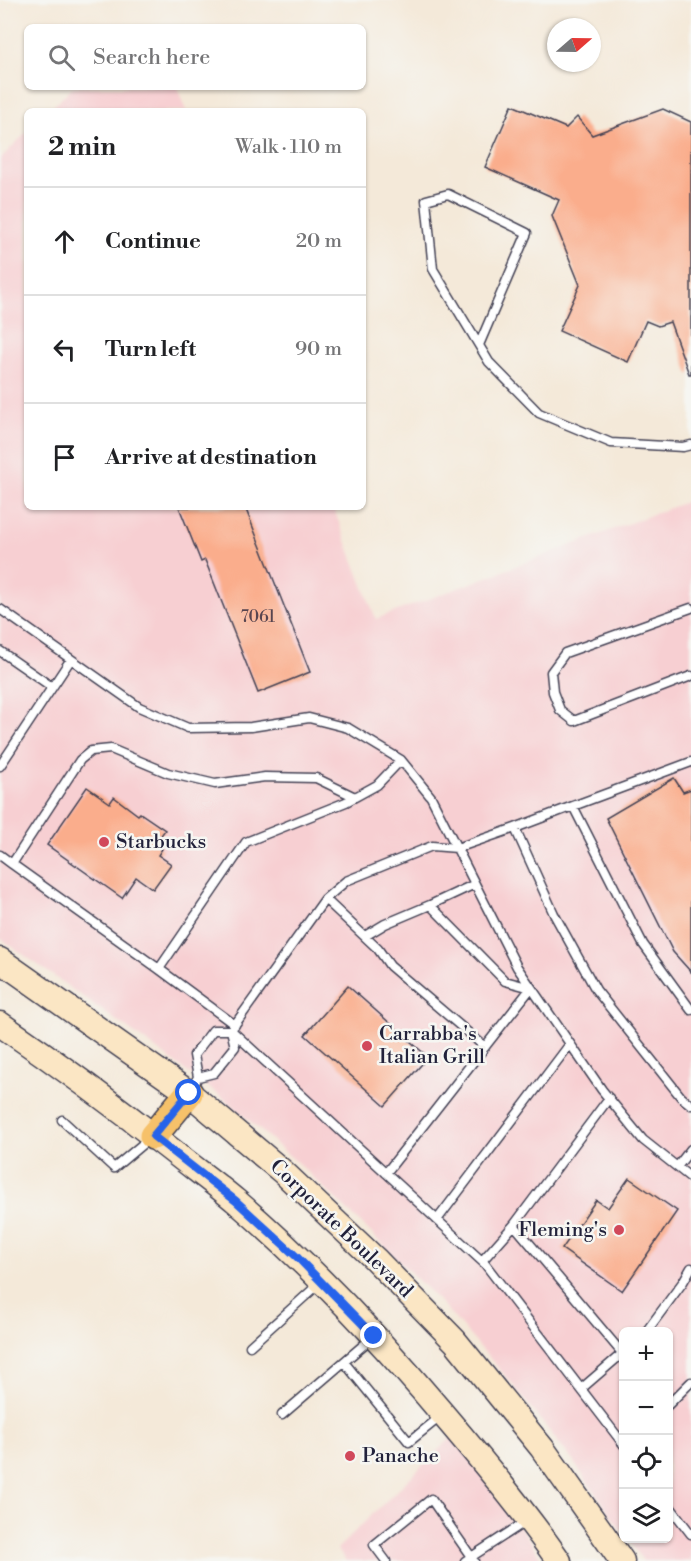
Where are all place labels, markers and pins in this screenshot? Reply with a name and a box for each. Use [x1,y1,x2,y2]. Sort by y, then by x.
place label: Starbucks [116,830,206,855]
marker: Starbucks [97,835,111,849]
place label: Carrabba's Italian Grill [379,1022,485,1070]
marker: Carrabba's Italian Grill [360,1039,374,1053]
place label: Fleming's [518,1218,607,1243]
marker: Fleming's [612,1223,626,1237]
place label: Panache [362,1444,439,1469]
marker: Panache [343,1449,357,1463]

